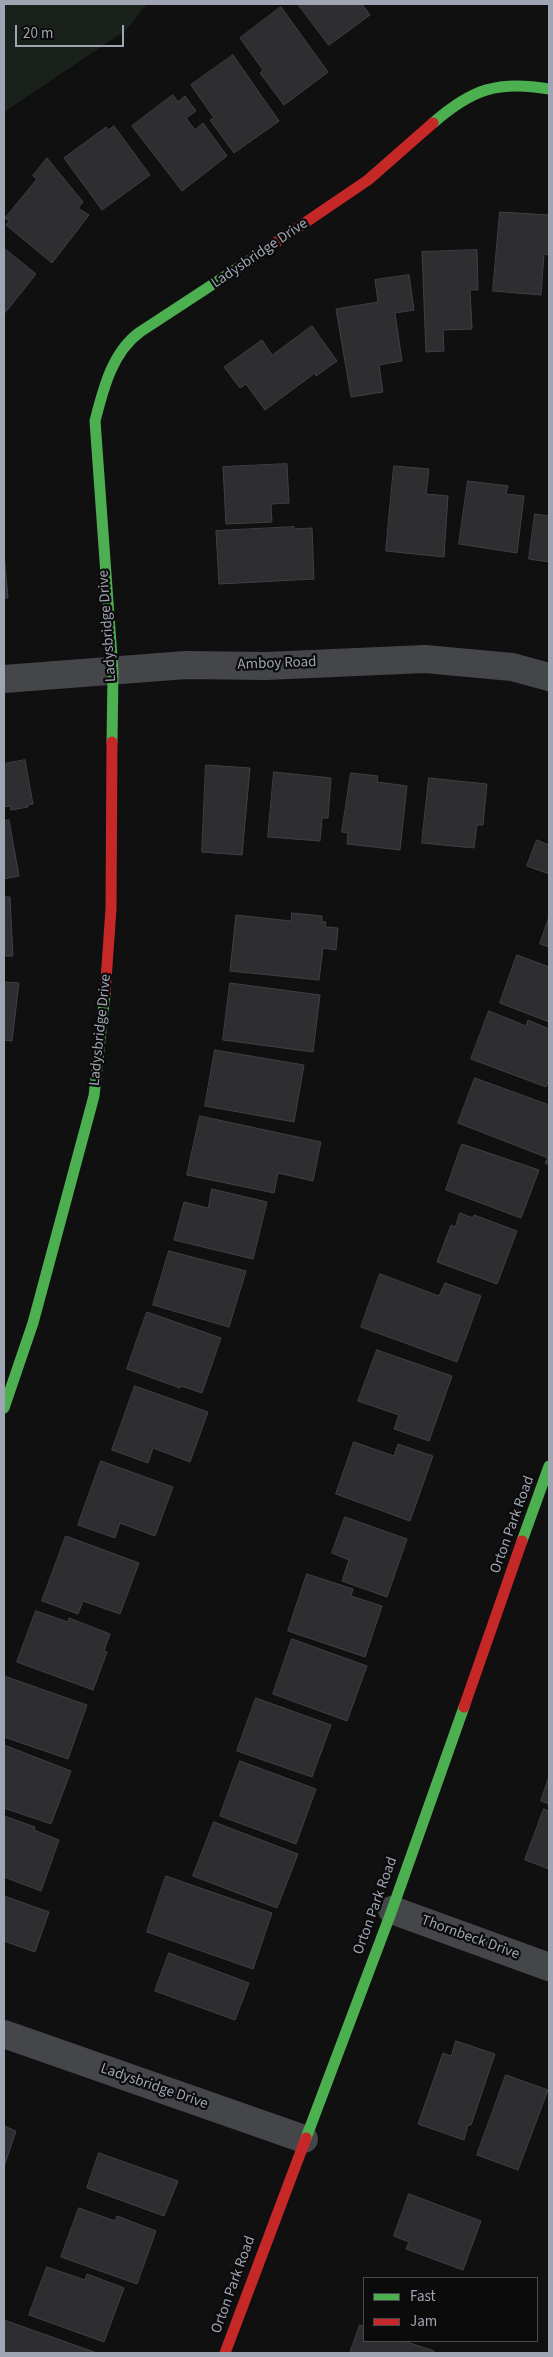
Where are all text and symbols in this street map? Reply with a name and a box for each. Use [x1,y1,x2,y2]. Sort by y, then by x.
scale bar [18,15,126,47]
text: 20 m [23,23,53,44]
street label: Ladysbridge Drive [208,215,312,293]
street label: Ladysbridge Drive [95,569,121,683]
street label: Amboy Road [237,654,317,674]
street label: Ladysbridge Drive [86,973,116,1087]
street label: Orton Park Road [487,1474,539,1576]
street label: Orton Park Road [350,1855,402,1957]
street label: Thornbeck Drive [418,1912,522,1964]
street label: Ladysbridge Drive [98,2060,210,2114]
street label: Orton Park Road [208,2234,260,2336]
legend [363,2277,538,2342]
text: Fast [410,2286,436,2307]
text: Jam [410,2311,437,2332]

